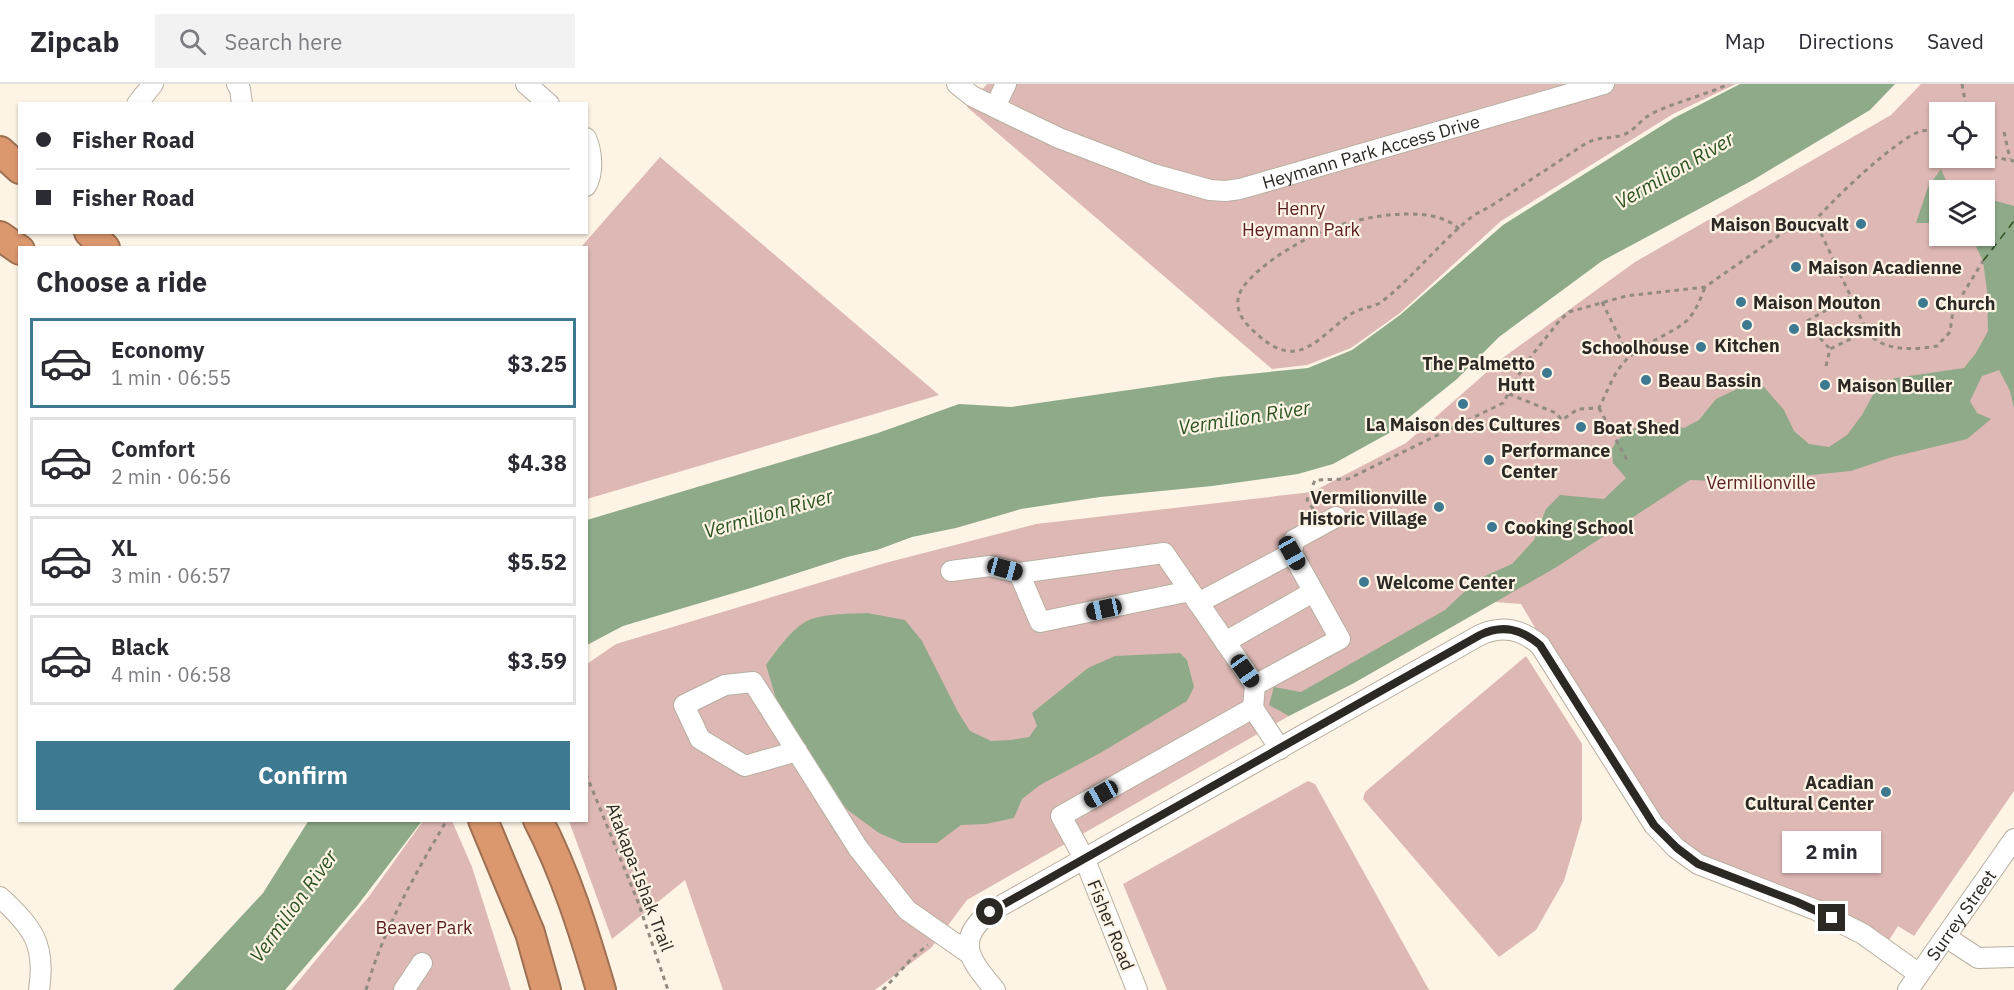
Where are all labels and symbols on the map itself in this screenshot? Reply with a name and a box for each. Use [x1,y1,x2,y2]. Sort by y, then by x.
street label: Heymann Park Access Drive [1259,109,1482,194]
water label: Vermilion River [1609,125,1739,215]
park label: Henry Heymann Park [1242,197,1360,241]
place label: Maison Boucvalt [1710,213,1849,236]
marker: Maison Boucvalt [1854,217,1868,231]
place label: Maison Acadienne [1808,256,1962,279]
marker: Maison Acadienne [1789,260,1803,274]
place label: Maison Mouton [1753,291,1881,314]
place label: Church [1935,292,1995,315]
marker: Maison Mouton [1734,295,1748,309]
marker: Church [1916,296,1930,310]
marker: Kitchen [1740,318,1754,332]
place label: Blacksmith [1806,318,1901,341]
marker: Blacksmith [1787,322,1801,336]
place label: Kitchen [1714,334,1780,357]
place label: Schoolhouse [1581,336,1689,359]
marker: Schoolhouse [1694,340,1708,354]
place label: The Palmetto Hutt [1422,352,1535,396]
marker: The Palmetto Hutt [1540,366,1554,380]
place label: Beau Bassin [1658,369,1761,392]
marker: Beau Bassin [1639,373,1653,387]
place label: Maison Buller [1837,374,1952,397]
marker: Maison Buller [1818,378,1832,392]
water label: Vermilion River [1176,393,1313,441]
marker: La Maison des Cultures [1456,397,1470,411]
place label: La Maison des Cultures [1366,413,1560,436]
place label: Boat Shed [1593,416,1679,439]
marker: Boat Shed [1574,420,1588,434]
place label: Performance Center [1501,439,1610,483]
marker: Performance Center [1482,453,1496,467]
park label: Vermilionville [1706,471,1816,494]
water label: Vermilion River [700,481,837,544]
place label: Vermilionville Historic Village [1299,486,1427,530]
marker: Vermilionville Historic Village [1432,500,1446,514]
place label: Cooking School [1504,516,1634,539]
marker: Cooking School [1485,520,1499,534]
car [1275,533,1309,573]
car [985,556,1025,582]
place label: Welcome Center [1376,571,1515,594]
marker: Welcome Center [1357,575,1371,589]
car [1085,596,1123,622]
car [1227,651,1263,691]
place label: Acadian Cultural Center [1745,771,1874,815]
car [1081,777,1121,811]
marker: Acadian Cultural Center [1879,785,1893,799]
street label: Atakapa-Ishak Trail [601,799,679,955]
callout: 2 min [1782,831,1882,873]
water label: Vermilion River [243,844,344,968]
street label: Surrey Street [1921,865,2001,965]
street label: Fisher Road [1082,876,1140,974]
route start [976,898,1003,925]
route end [1818,904,1845,931]
park label: Beaver Park [376,916,473,939]

